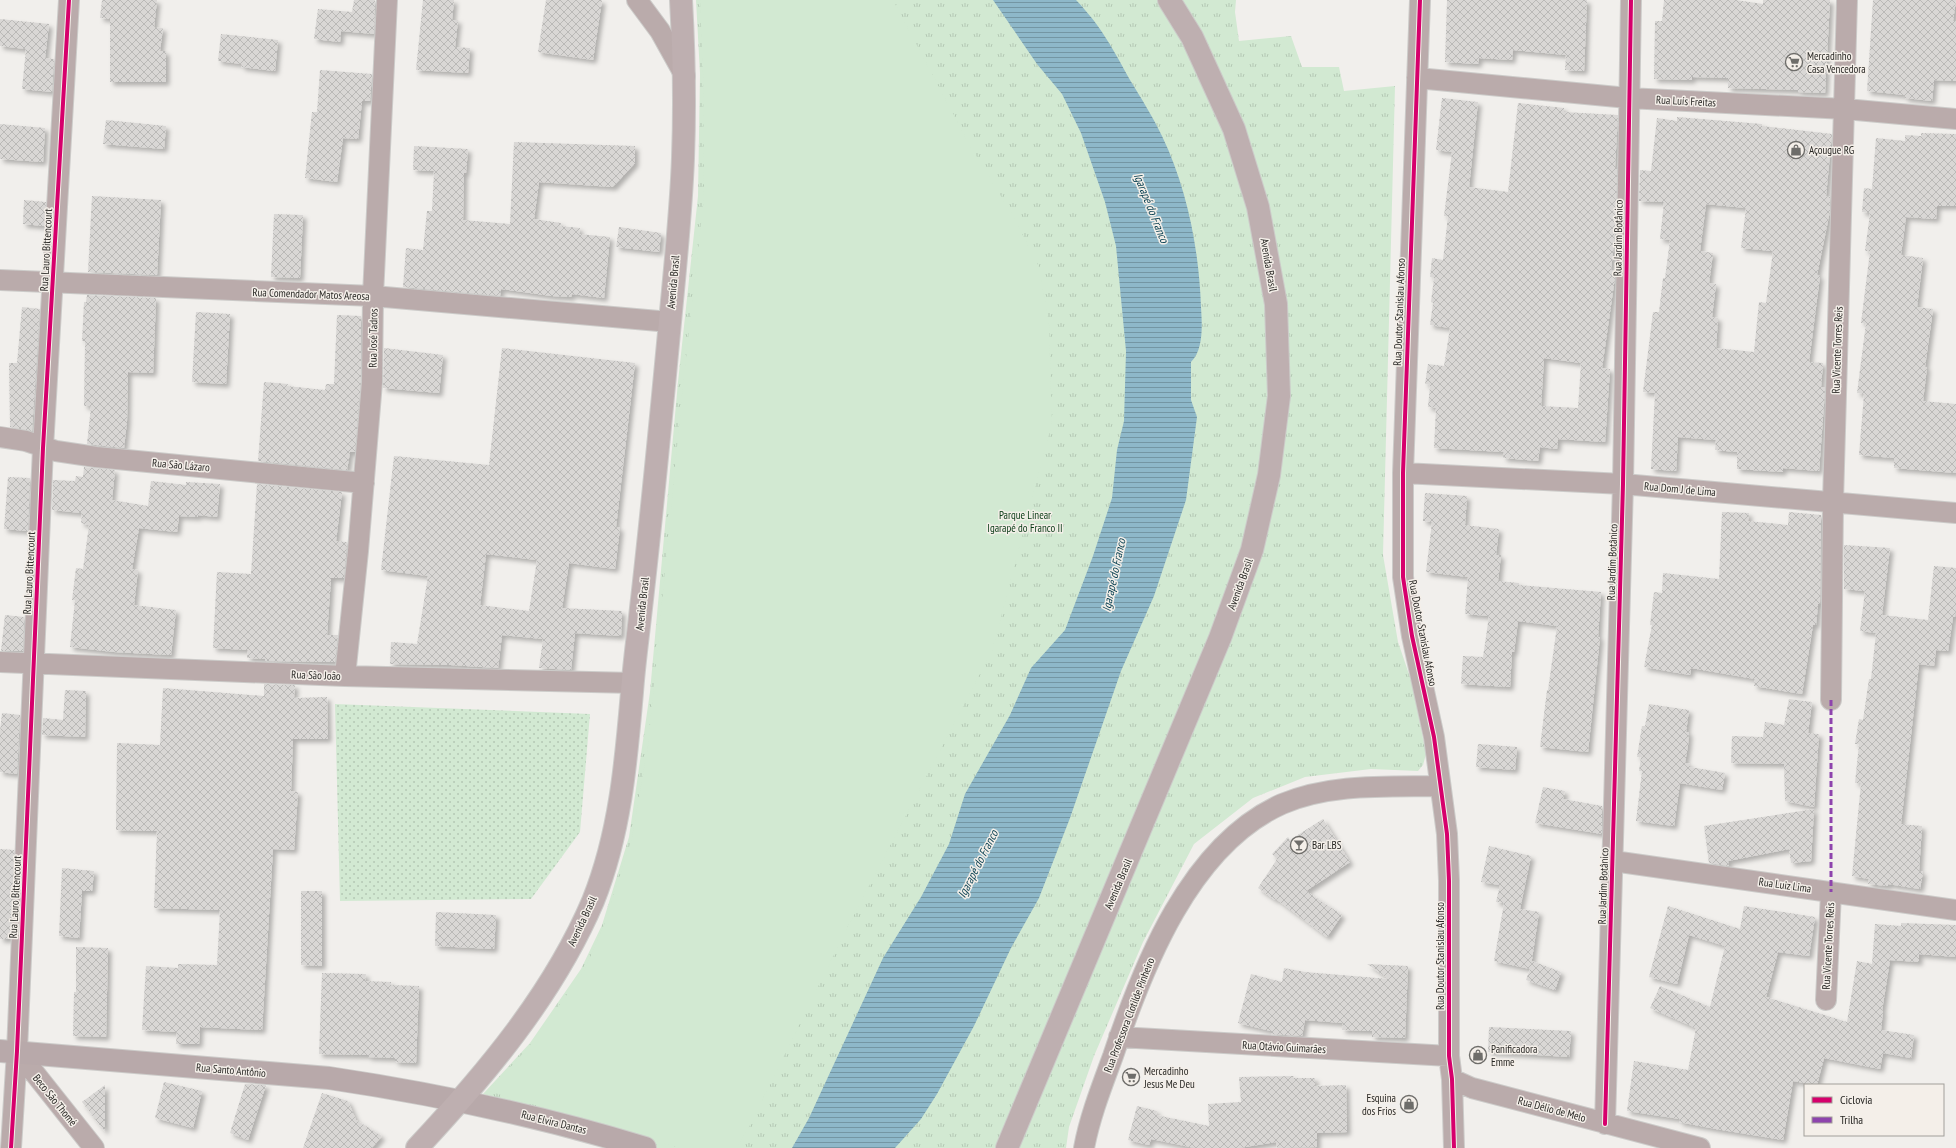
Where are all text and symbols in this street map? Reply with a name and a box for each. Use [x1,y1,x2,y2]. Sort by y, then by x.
place label: Mercadinho Casa Vencedora [1807,49,1866,76]
supermarket icon: Mercadinho Casa Vencedora [1784,52,1804,72]
street label: Rua Luís Freitas [1656,92,1717,110]
shop icon: Açougue RG [1786,140,1806,160]
place label: Açougue RG [1809,143,1854,157]
water label: Igarapé do Franco [1131,171,1173,246]
street label: Rua Jardim Botânico [1610,199,1626,276]
street label: Rua Lauro Bittencourt [37,208,55,292]
street label: Avenida Brasil [1257,237,1281,293]
street label: Avenida Brasil [664,254,682,309]
street label: Rua Doutor Stanislau Afonso [1390,258,1408,366]
street label: Rua Comendador Matos Areosa [252,285,370,303]
street label: Rua Vicente Torres Reis [1828,306,1846,394]
street label: Rua José Tadros [365,308,381,368]
street label: Rua São Lázaro [151,455,211,475]
street label: Rua Dom J de Lima [1644,479,1716,499]
park label: Parque Linear Igarapé do Franco II [987,508,1063,535]
street label: Rua Jardim Botânico [1604,523,1620,601]
street label: Rua Lauro Bittencourt [20,531,38,615]
water label: Igarapé do Franco [1098,536,1129,613]
street label: Avenida Brasil [1224,556,1256,612]
street label: Avenida Brasil [632,576,652,631]
street label: Rua Doutor Stanislau Afonso [1406,579,1440,688]
street label: Rua São João [291,667,341,683]
water label: Igarapé do Franco [954,827,1001,900]
bar icon: Bar LBS [1289,835,1309,855]
place label: Bar LBS [1312,838,1342,852]
street label: Rua Jardim Botânico [1595,847,1611,925]
street label: Rua Lauro Bittencourt [6,855,24,939]
street label: Avenida Brasil [1101,856,1135,911]
street label: Rua Luiz Lima [1758,874,1812,896]
street label: Avenida Brasil [564,893,600,948]
street label: Rua Doutor Stanislau Afonso [1433,902,1447,1010]
street label: Rua Vicente Torres Reis [1819,902,1837,990]
street label: Rua Professora Clotilde Pinheiro [1101,955,1157,1074]
street label: Rua Otávio Guimarães [1242,1038,1326,1056]
place label: Panificadora Emme [1491,1042,1537,1069]
shop icon: Panificadora Emme [1468,1045,1488,1065]
street label: Rua Santo Antônio [195,1060,267,1080]
place label: Mercadinho Jesus Me Deu [1143,1064,1195,1091]
supermarket icon: Mercadinho Jesus Me Deu [1121,1067,1141,1087]
street label: Beco São Thomé [30,1071,80,1129]
legend [1804,1084,1944,1136]
place label: Esquina dos Frios [1362,1091,1396,1118]
text: Ciclovia [1840,1092,1872,1107]
street label: Rua Délio de Melo [1517,1093,1588,1125]
shop icon: Esquina dos Frios [1399,1094,1419,1114]
street label: Rua Elvira Dantas [520,1107,588,1137]
text: Trilha [1840,1112,1863,1127]

